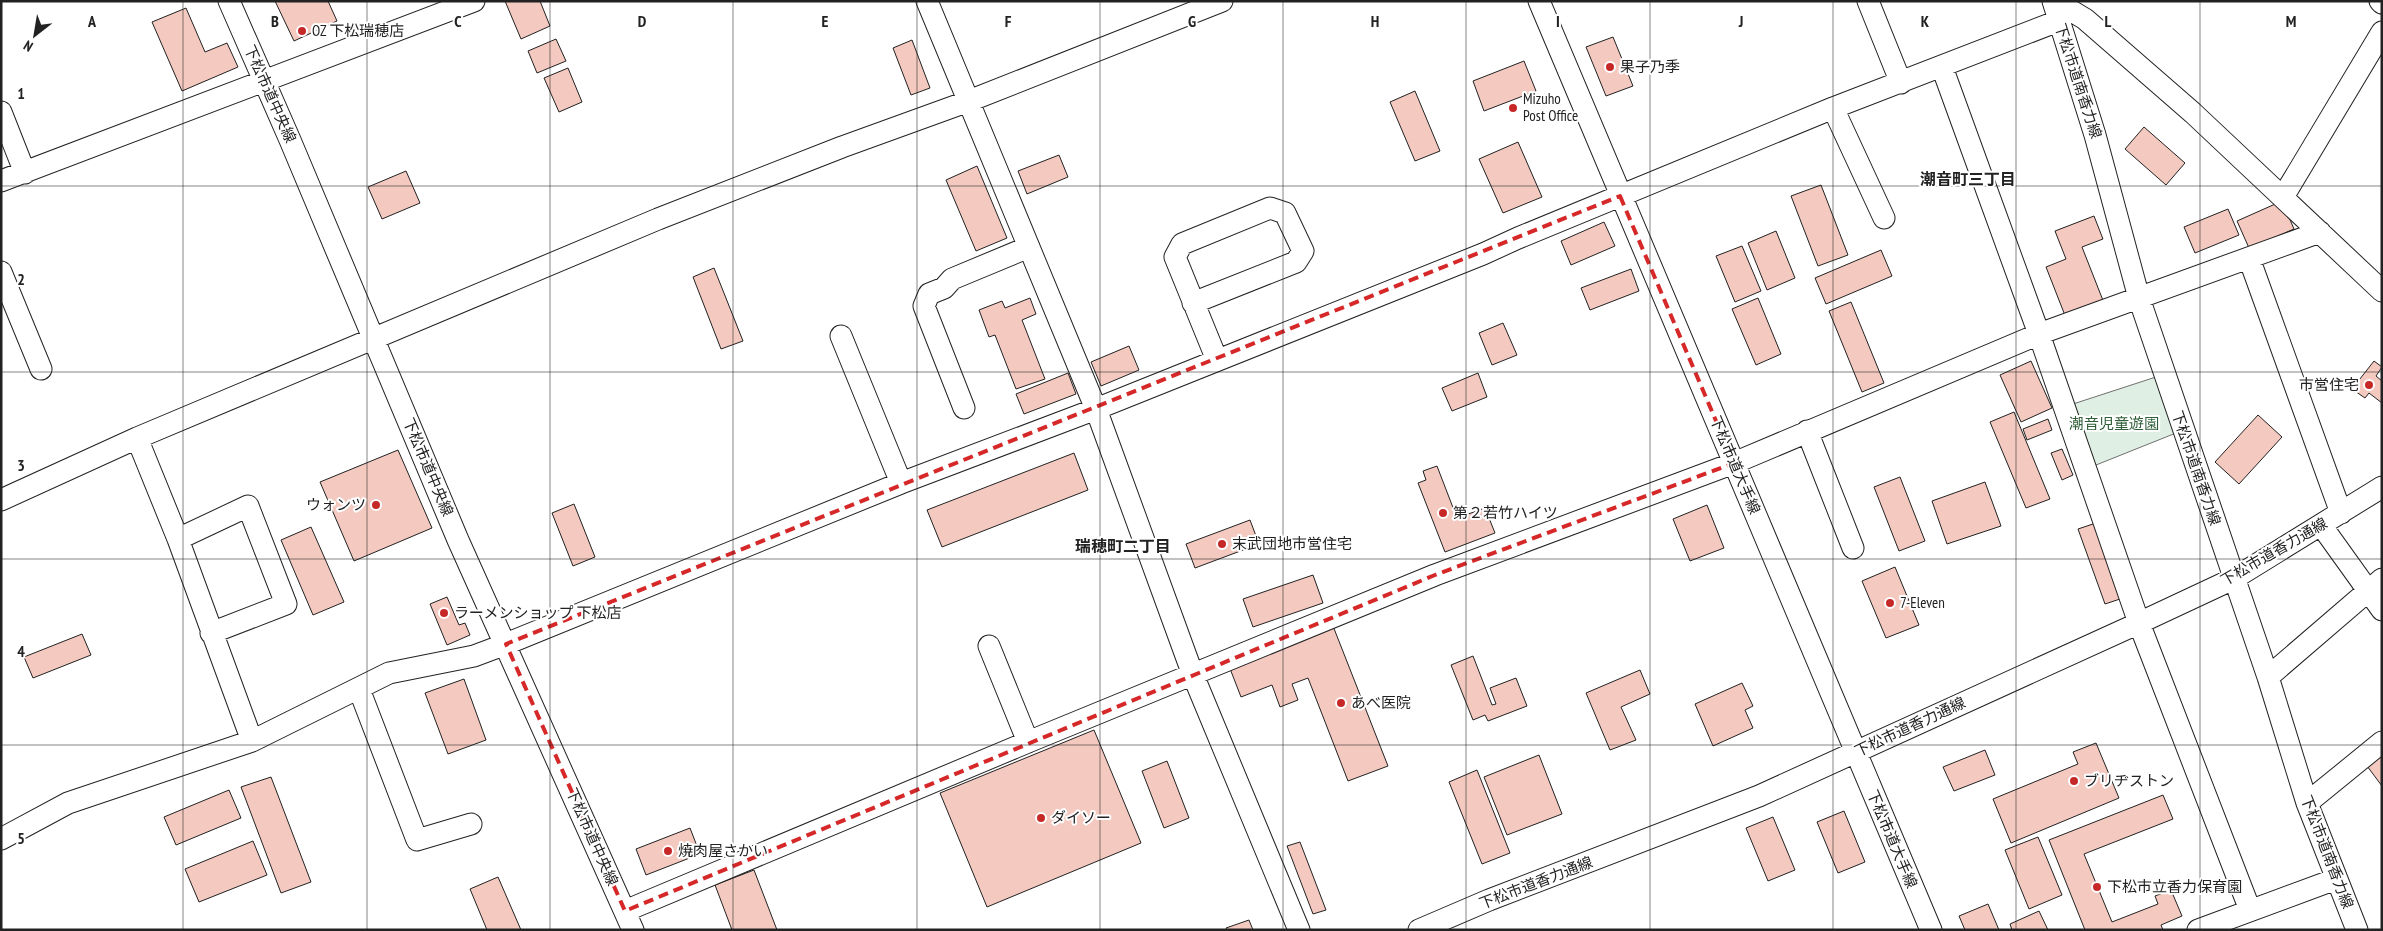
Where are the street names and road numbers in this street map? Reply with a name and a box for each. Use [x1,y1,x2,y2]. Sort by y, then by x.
street label: 下松市道南香力線 [2051,21,2106,141]
street label: 下松市道中央線 [240,42,300,146]
street label: 下松市道南香力線 [2168,408,2225,528]
street label: 下松市道大手線 [1706,413,1765,517]
street label: 下松市道中央線 [399,415,458,519]
street label: 下松市道香力通線 [2217,513,2330,590]
street label: 下松市道香力通線 [1851,693,1968,761]
street label: 下松市道中央線 [562,785,622,889]
street label: 下松市道大手線 [1863,787,1922,891]
street label: 下松市道南香力線 [2297,792,2358,911]
street label: 下松市道香力通線 [1476,852,1595,913]

